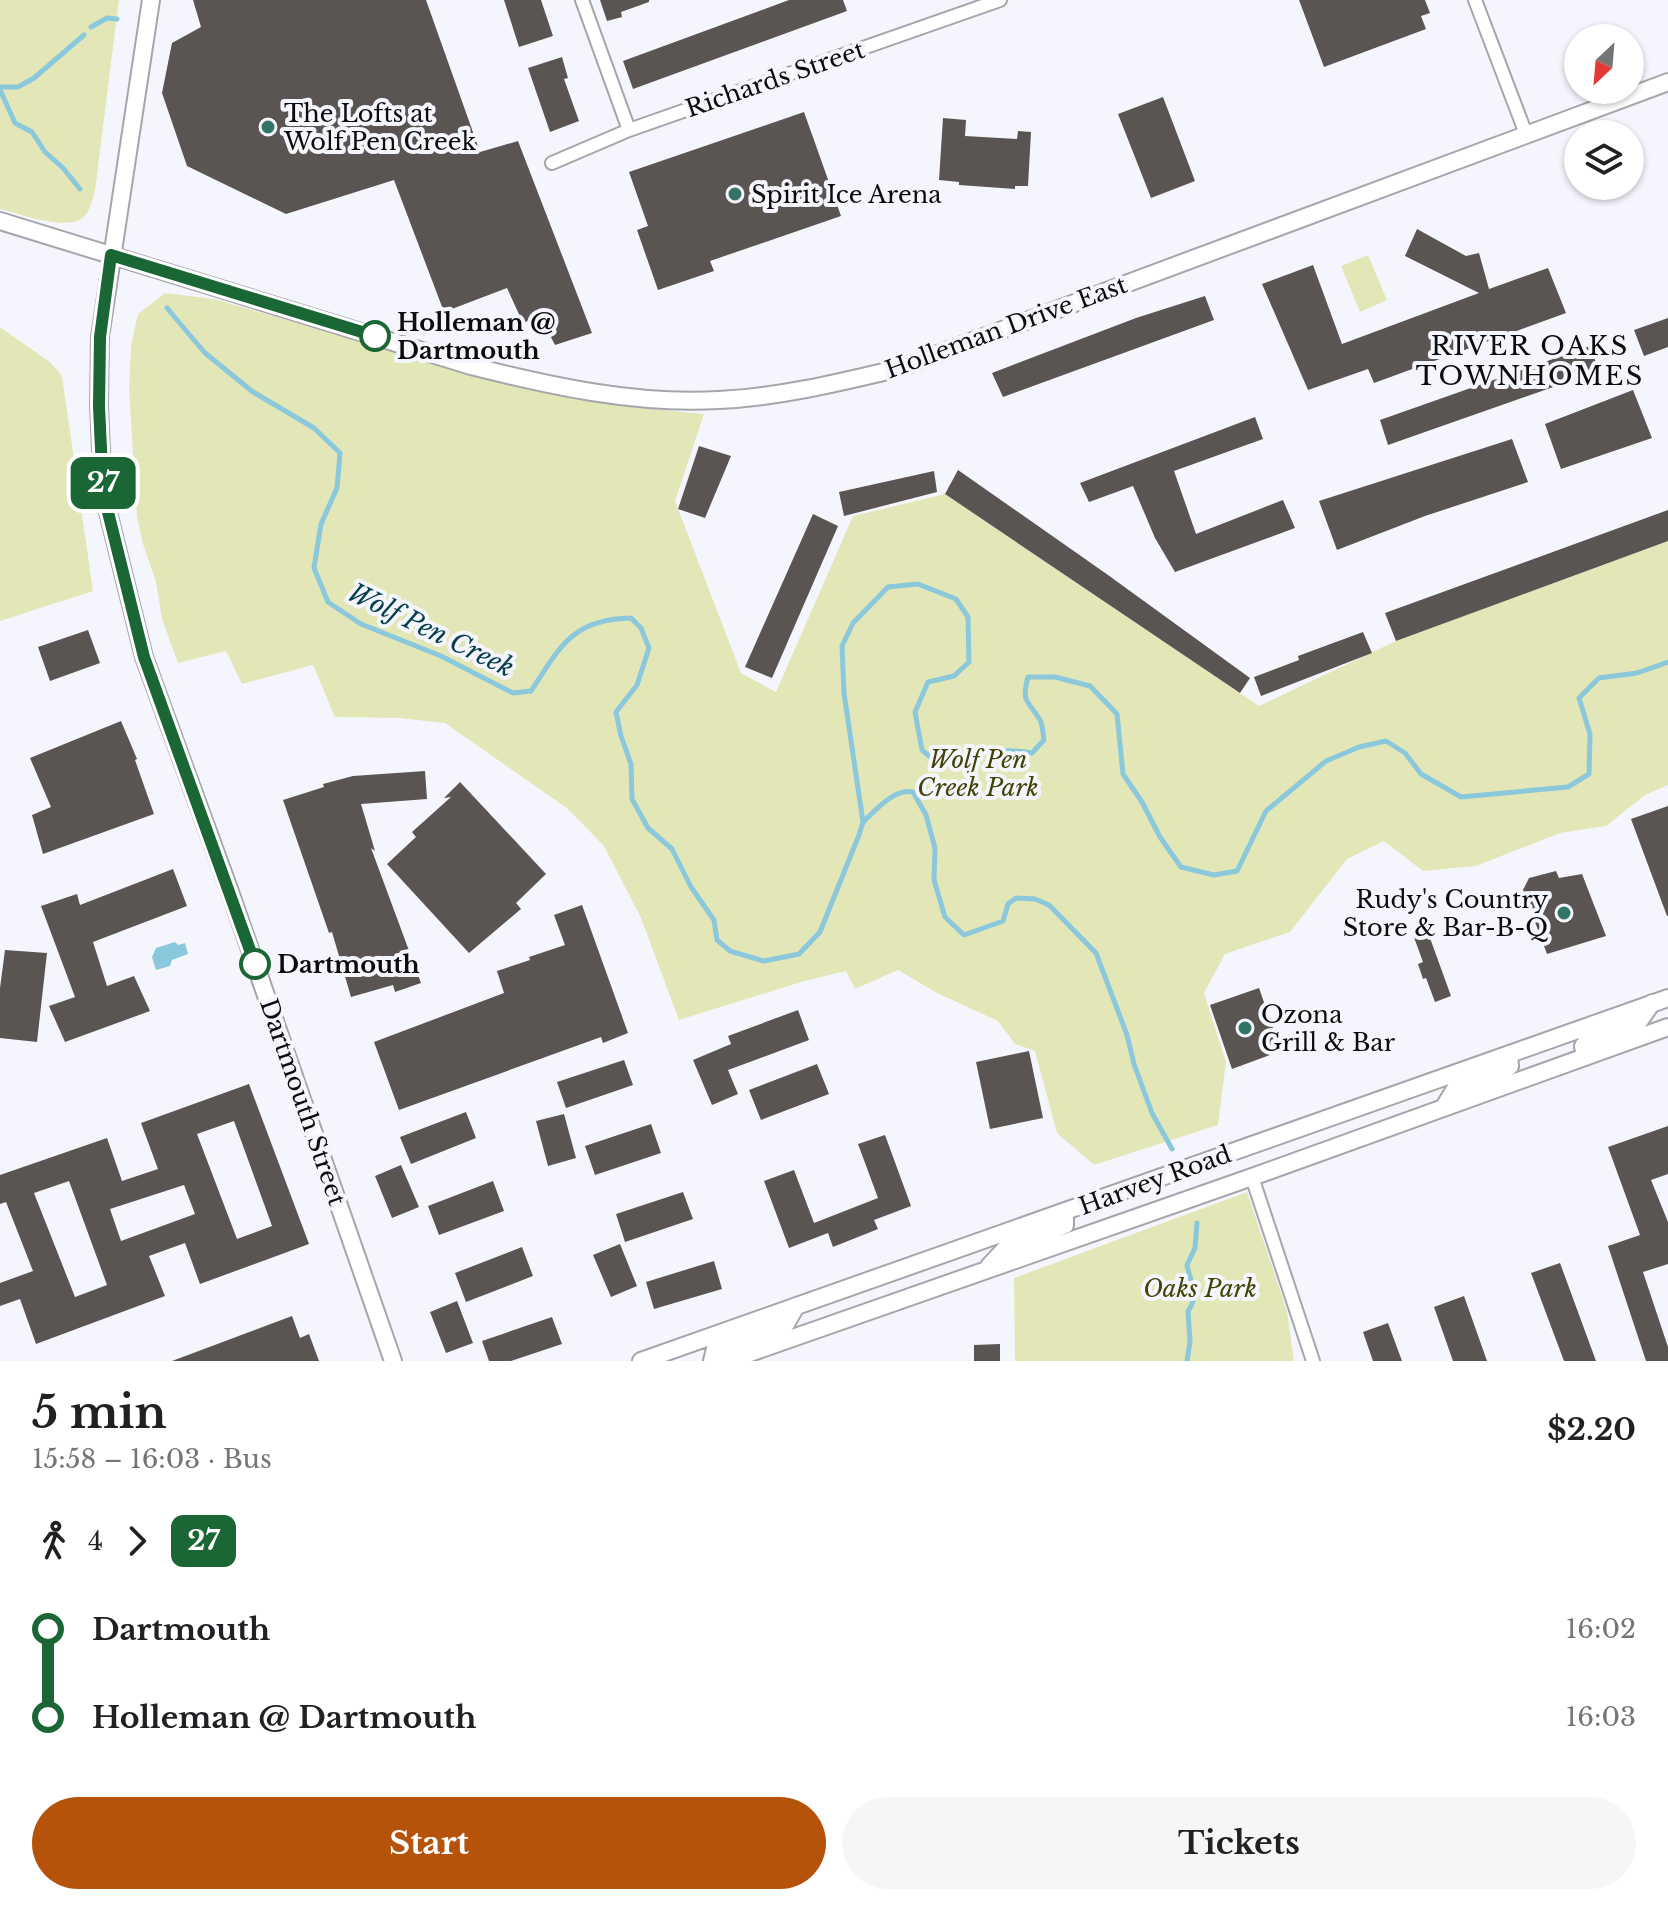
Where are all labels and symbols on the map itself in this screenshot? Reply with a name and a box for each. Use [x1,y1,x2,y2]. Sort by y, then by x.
north arrow [1564,24,1644,104]
street label: Richards Street [682,35,868,123]
place label: The Lofts at Wolf Pen Creek [283,99,476,156]
marker: The Lofts at Wolf Pen Creek [259,118,277,136]
place label: Spirit Ice Arena [751,180,942,209]
marker: Spirit Ice Arena [726,185,744,203]
street label: Holleman Drive East [881,270,1131,384]
place label: Holleman @ Dartmouth [397,308,556,365]
marker: Holleman @ Dartmouth [360,321,390,351]
district label: RIVER OAKS TOWNHOMES [1416,330,1644,392]
line badge: 27 [67,457,139,509]
water label: Wolf Pen Creek [343,576,519,684]
park label: Wolf Pen Creek Park [917,745,1039,802]
place label: Rudy's Country Store & Bar-B-Q [1343,885,1549,942]
marker: Rudy's Country Store & Bar-B-Q [1555,904,1573,922]
marker: Dartmouth [240,949,270,979]
place label: Dartmouth [277,950,420,979]
street label: Dartmouth Street [254,995,352,1209]
place label: Ozona Grill & Bar [1261,1000,1396,1057]
marker: Ozona Grill & Bar [1236,1019,1254,1037]
street label: Harvey Road [1075,1139,1235,1221]
park label: Oaks Park [1143,1274,1257,1303]

